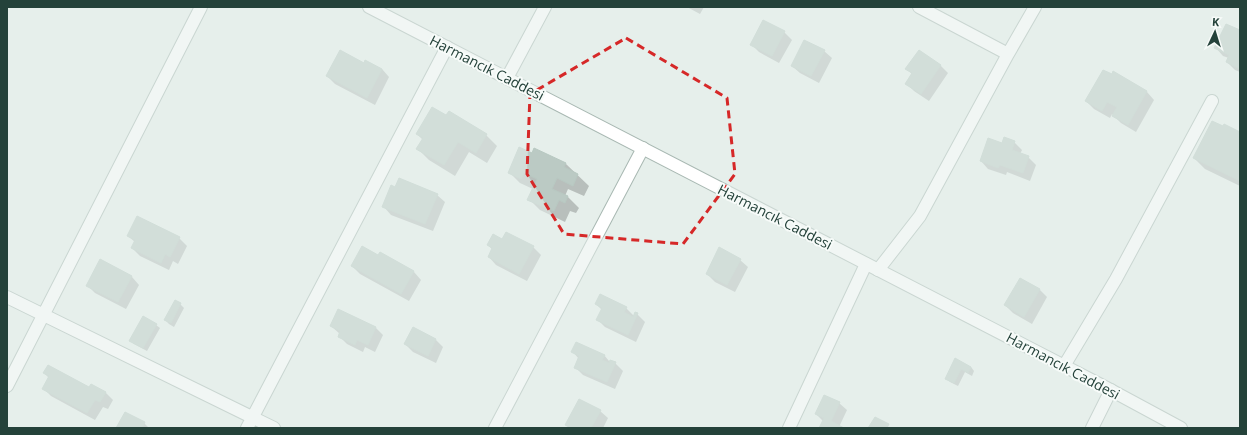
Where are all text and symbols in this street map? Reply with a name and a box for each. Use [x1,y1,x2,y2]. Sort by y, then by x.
north arrow [1195,12,1235,52]
text: K [1212,14,1221,29]
street label: Harmancık Caddesi [427,30,548,105]
street label: Harmancık Caddesi [715,179,836,254]
street label: Harmancık Caddesi [1003,328,1123,404]

